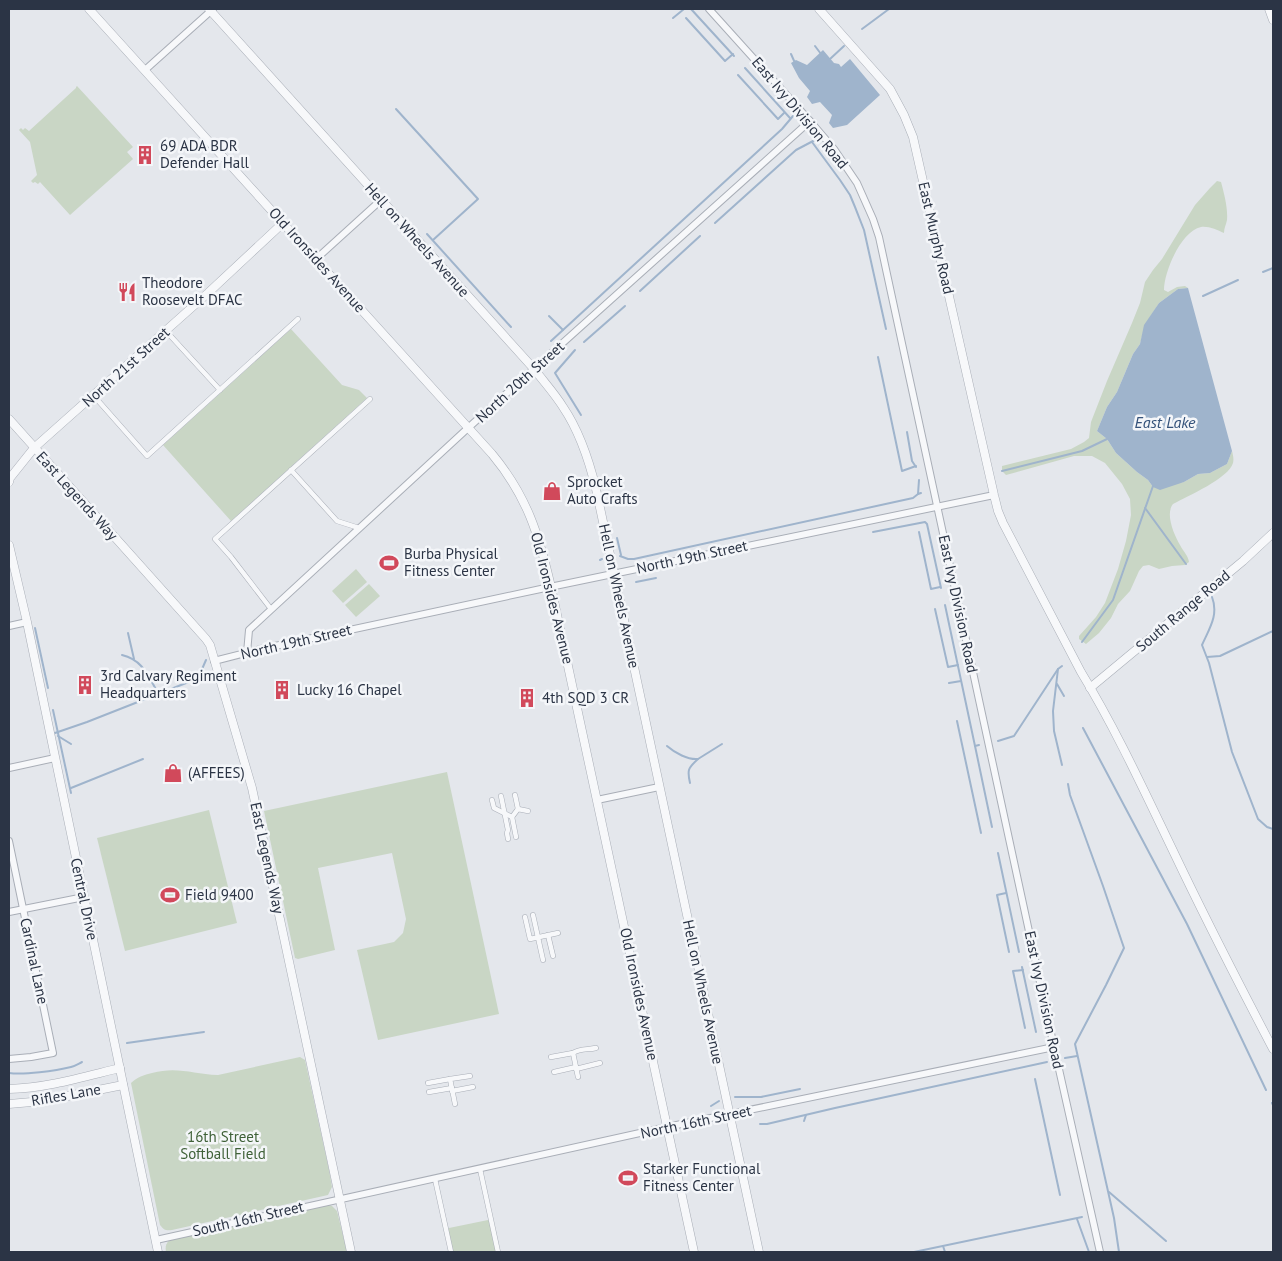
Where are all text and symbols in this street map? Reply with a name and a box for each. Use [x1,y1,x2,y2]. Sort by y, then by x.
street label: East Ivy Division Road [748,53,853,173]
place label: 69 ADA BDR Defender Hall [160,136,250,172]
building icon: 69 ADA BDR Defender Hall [134,144,156,166]
street label: Hell on Wheels Avenue [361,179,474,301]
street label: East Murphy Road [914,180,959,296]
street label: Old Ironsides Avenue [265,203,370,316]
place label: Theodore Roosevelt DFAC [142,273,243,309]
restaurant icon: Theodore Roosevelt DFAC [116,281,138,303]
street label: North 21st Street [78,322,173,411]
street label: North 20th Street [471,337,568,426]
water label: East Lake [1135,412,1196,432]
street label: East Legends Way [32,447,122,544]
place label: Sprocket Auto Crafts [567,472,638,508]
shop icon: Sprocket Auto Crafts [541,480,563,502]
street label: Hell on Wheels Avenue [595,522,644,670]
street label: Old Ironsides Avenue [527,530,578,666]
street label: East Ivy Division Road [935,533,982,675]
street label: North 19th Street [635,535,749,578]
place label: Burba Physical Fitness Center [404,544,499,580]
sports icon: Burba Physical Fitness Center [378,552,400,574]
street label: South Range Road [1132,566,1234,656]
street label: North 19th Street [239,620,353,663]
place label: 3rd Calvary Regiment Headquarters [100,666,237,702]
building icon: 3rd Calvary Regiment Headquarters [74,674,96,696]
building icon: Lucky 16 Chapel [271,679,293,701]
place label: Lucky 16 Chapel [297,680,402,699]
building icon: 4th SQD 3 CR [516,687,538,709]
place label: 4th SQD 3 CR [542,688,629,707]
shop icon: (AFFEES) [162,762,184,784]
place label: (AFFEES) [188,763,245,782]
street label: East Legends Way [246,800,289,915]
street label: Central Drive [67,856,102,942]
sports icon: Field 9400 [159,884,181,906]
place label: Field 9400 [185,885,254,904]
street label: Cardinal Lane [16,916,53,1006]
street label: Hell on Wheels Avenue [679,918,728,1066]
street label: Old Ironsides Avenue [616,926,663,1062]
street label: East Ivy Division Road [1021,929,1068,1071]
street label: Rifles Lane [30,1079,102,1110]
street label: North 16th Street [639,1100,753,1143]
park label: 16th Street Softball Field [180,1127,266,1163]
place label: Starker Functional Fitness Center [643,1159,761,1195]
sports icon: Starker Functional Fitness Center [617,1167,639,1189]
street label: South 16th Street [191,1197,305,1241]

